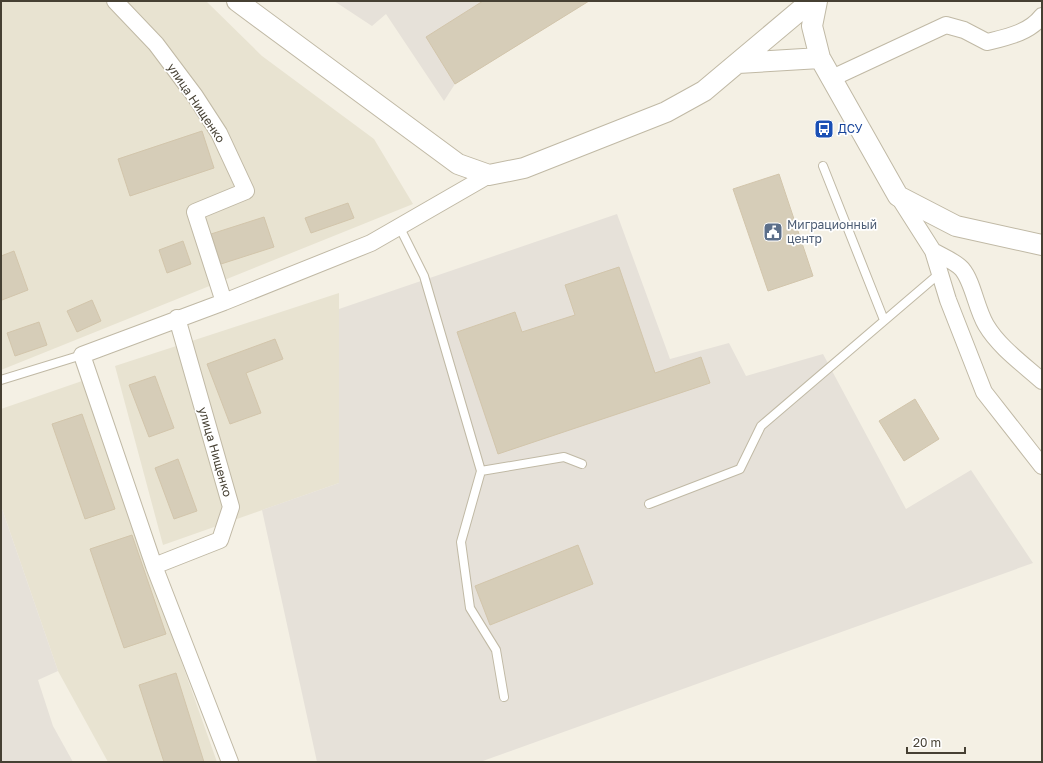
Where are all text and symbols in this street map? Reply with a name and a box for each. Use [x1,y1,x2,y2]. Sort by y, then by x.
street label: улица Нищенко [164,60,229,145]
bus stop icon: ДСУ [813,118,835,140]
place label: ДСУ [838,121,862,136]
place label: Миграционный центр [787,217,877,246]
public building icon: Миграционный центр [762,221,784,243]
street label: улица Нищенко [195,405,235,499]
scale bar [907,729,965,755]
text: 20 m [913,735,941,750]

